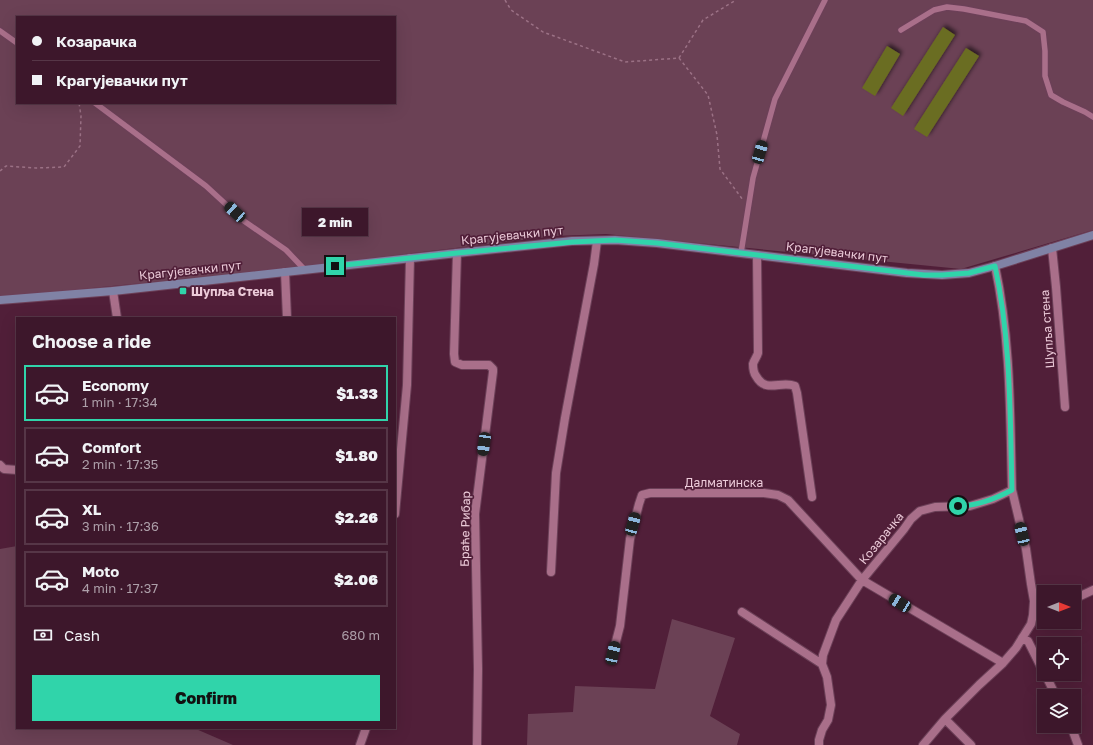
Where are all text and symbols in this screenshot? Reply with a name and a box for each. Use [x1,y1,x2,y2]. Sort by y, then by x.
text: Козарачка [56,32,137,50]
text: Крагујевачки пут [56,71,188,89]
car [751,139,769,165]
car [222,200,248,224]
callout: 2 min [302,208,368,236]
text: 2 min [318,214,352,230]
street label: Крагујевачки пут [460,222,564,248]
street label: Крагујевачки пут [785,238,889,266]
street label: Крагујевачки пут [138,257,242,283]
route end [326,257,344,275]
place label: Шупља Стена [191,284,274,299]
marker: Шупља Стена [178,286,188,296]
street label: Шупља стена [1037,289,1057,369]
text: Choose a ride [32,330,151,352]
icon: car [34,375,70,411]
text: Economy [82,376,149,394]
text: $1.33 [336,384,378,402]
text: 1 min · 17:34 [82,394,158,410]
car [476,431,492,457]
icon: car [34,437,70,473]
text: Comfort [82,438,141,456]
text: $1.80 [335,446,378,464]
text: 2 min · 17:35 [82,456,158,472]
street label: Далматинска [685,475,763,490]
street label: Браће Рибар [457,491,473,567]
route start [949,497,967,515]
icon: car [34,499,70,535]
text: XL [82,500,101,518]
text: $2.26 [335,508,378,526]
street label: Козарачка [855,509,907,567]
car [624,511,642,537]
text: 3 min · 17:36 [82,518,159,534]
car [1013,521,1031,547]
icon: car [34,561,70,597]
text: Moto [82,562,119,580]
text: $2.06 [334,570,378,588]
text: 4 min · 17:37 [82,580,158,596]
north arrow [1037,585,1081,629]
map controls [1037,585,1081,733]
car [887,592,913,614]
icon: cash [32,624,54,646]
text: Cash [64,626,100,644]
text: 680 m [341,627,380,643]
button: locate [1037,637,1081,681]
car [604,640,622,666]
button: Confirm [32,675,380,721]
button: layers [1037,689,1081,733]

